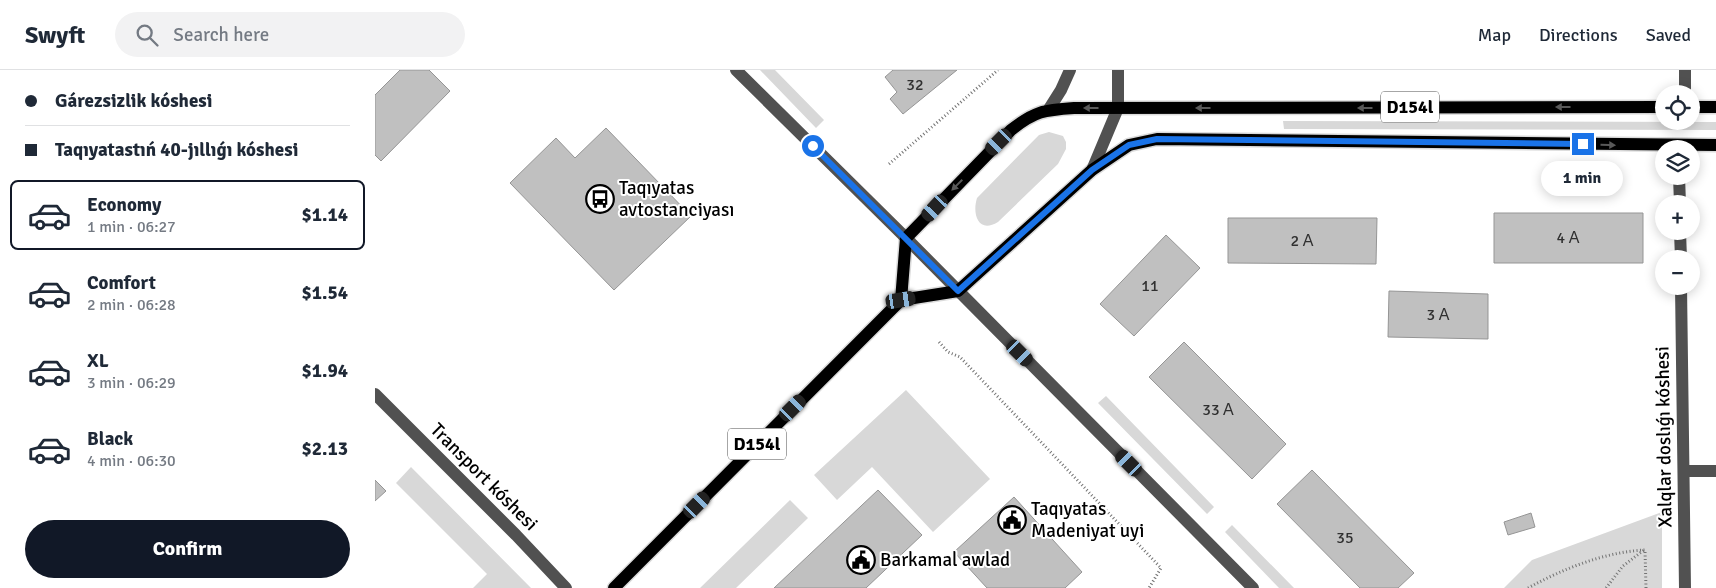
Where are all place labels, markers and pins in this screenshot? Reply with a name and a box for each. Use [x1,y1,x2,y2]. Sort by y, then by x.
place label: Taqıyatas avtostanciyası [619,176,735,222]
bus stop icon: Taqıyatas avtostanciyası [585,184,615,214]
place label: Taqıyatas Madeniyat uyi [1031,497,1144,543]
public building icon: Taqıyatas Madeniyat uyi [997,505,1027,535]
public building icon: Barkamal awlad [846,545,876,575]
place label: Barkamal awlad [880,548,1010,572]

